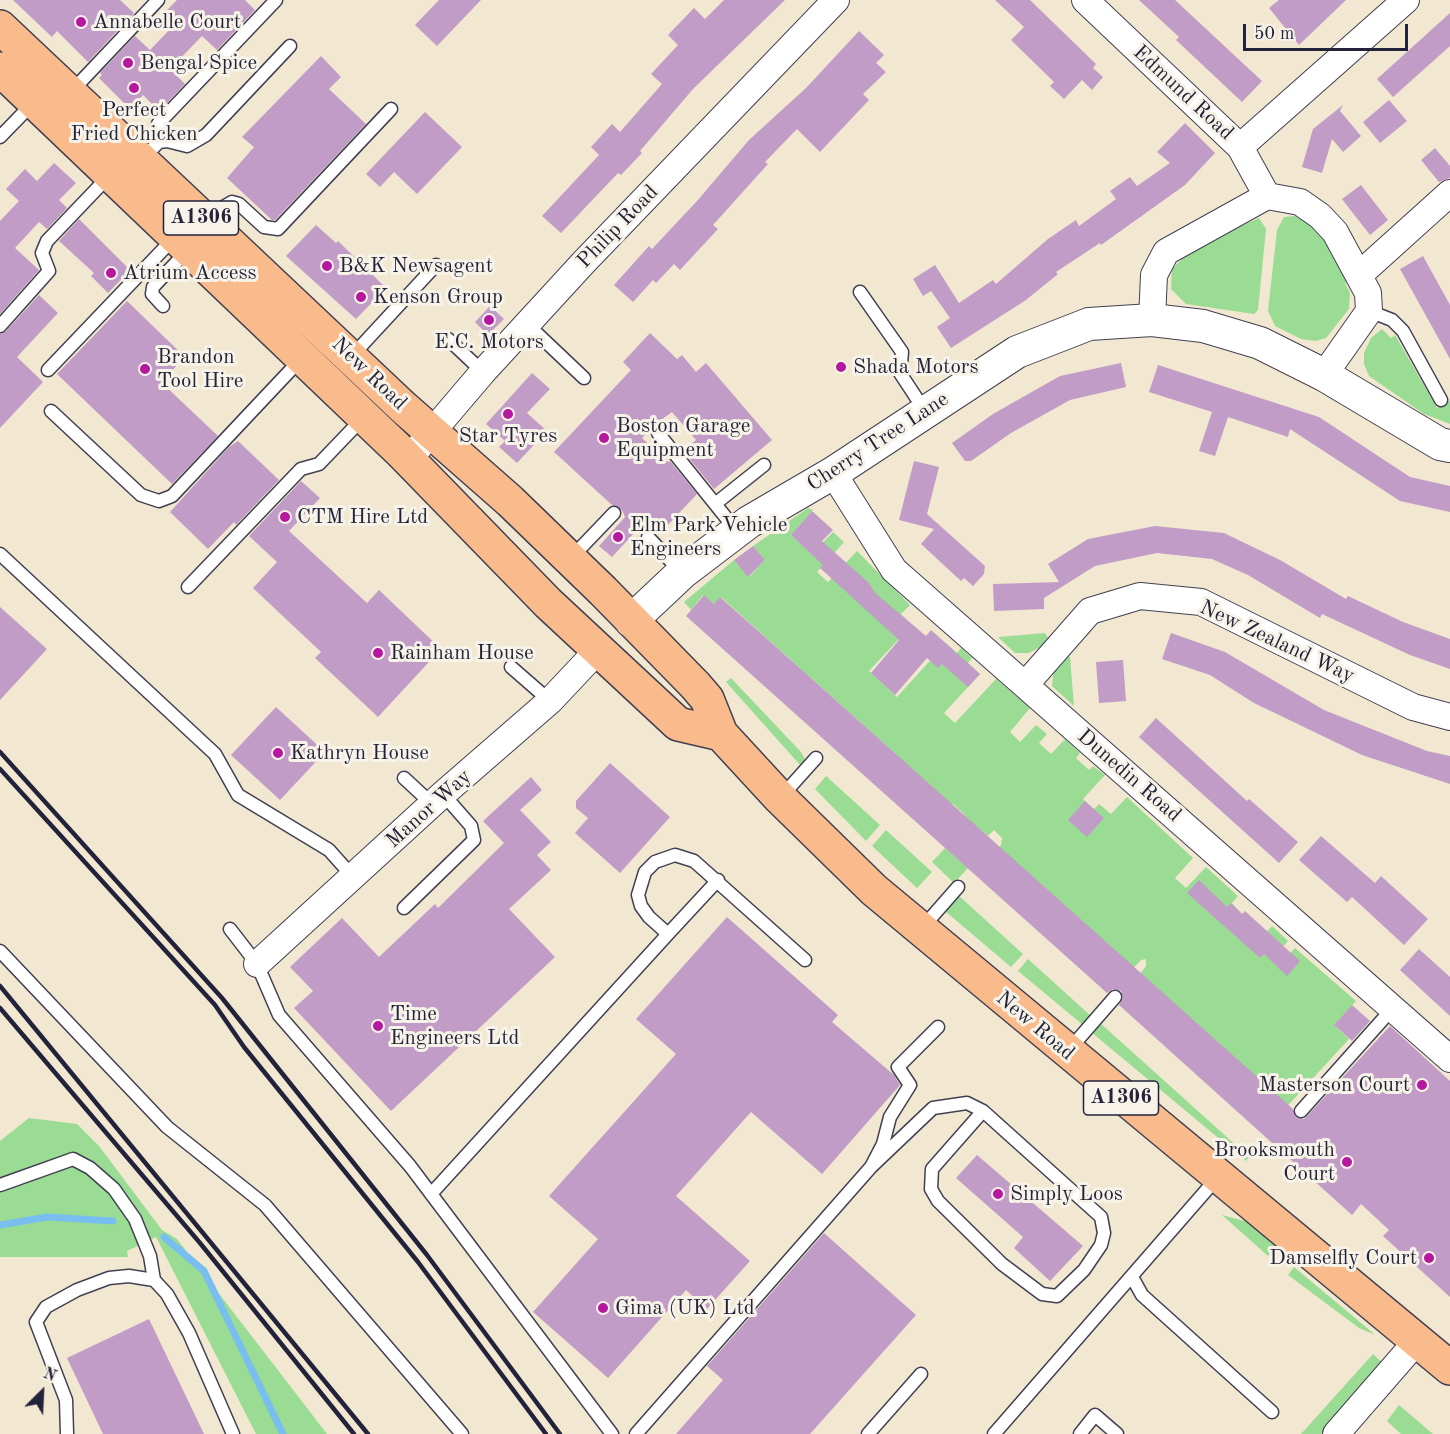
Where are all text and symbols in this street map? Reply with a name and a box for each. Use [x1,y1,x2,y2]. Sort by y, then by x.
place label: Annabelle Court [93,9,241,35]
scale bar [1246,12,1411,50]
marker: Annabelle Court [74,15,88,29]
text: 50 m [1254,25,1294,43]
street label: Edmund Road [1127,40,1239,146]
place label: Bengal Spice [140,50,257,76]
marker: Bengal Spice [121,56,135,70]
marker: Perfect Fried Chicken [127,81,141,95]
place label: Perfect Fried Chicken [70,97,198,147]
street label: Philip Road [572,180,664,274]
road number: A1306 [164,201,238,235]
place label: B&K Newsagent [339,253,493,279]
marker: B&K Newsagent [320,259,334,273]
place label: Atrium Access [123,260,257,286]
marker: Atrium Access [104,266,118,280]
place label: Kenson Group [373,284,503,310]
marker: Kenson Group [354,290,368,304]
marker: E.C. Motors [482,313,496,327]
place label: E.C. Motors [434,329,544,355]
street label: New Road [326,332,412,416]
place label: Brandon Tool Hire [157,344,243,394]
place label: Shada Motors [853,354,979,380]
marker: Shada Motors [834,360,848,374]
marker: Brandon Tool Hire [138,362,152,376]
street label: Cherry Tree Lane [803,387,953,497]
marker: Star Tyres [501,407,515,421]
place label: Boston Garage Equipment [616,413,750,463]
place label: Star Tyres [459,423,557,449]
marker: Boston Garage Equipment [597,431,611,445]
place label: CTM Hire Ltd [297,504,428,530]
marker: CTM Hire Ltd [278,510,292,524]
place label: Elm Park Vehicle Engineers [630,512,787,562]
marker: Elm Park Vehicle Engineers [611,530,625,544]
street label: New Zealand Way [1196,595,1358,689]
place label: Rainham House [390,640,534,666]
marker: Rainham House [371,646,385,660]
street label: Dunedin Road [1072,724,1186,828]
place label: Kathryn House [290,740,429,766]
marker: Kathryn House [271,746,285,760]
street label: Manor Way [381,764,477,854]
street label: New Road [991,986,1079,1066]
place label: Time Engineers Ltd [390,1001,519,1051]
marker: Time Engineers Ltd [371,1019,385,1033]
place label: Masterson Court [1259,1072,1410,1098]
marker: Masterson Court [1415,1078,1429,1092]
road number: A1306 [1084,1081,1158,1115]
place label: Brooksmouth Court [1214,1137,1335,1187]
marker: Brooksmouth Court [1340,1155,1354,1169]
place label: Simply Loos [1010,1181,1123,1207]
marker: Simply Loos [991,1187,1005,1201]
place label: Damselfly Court [1269,1245,1417,1271]
marker: Damselfly Court [1422,1251,1436,1265]
place label: Gima (UK) Ltd [615,1295,755,1321]
marker: Gima (UK) Ltd [596,1301,610,1315]
north arrow [12,1362,72,1422]
text: N [40,1366,58,1385]

